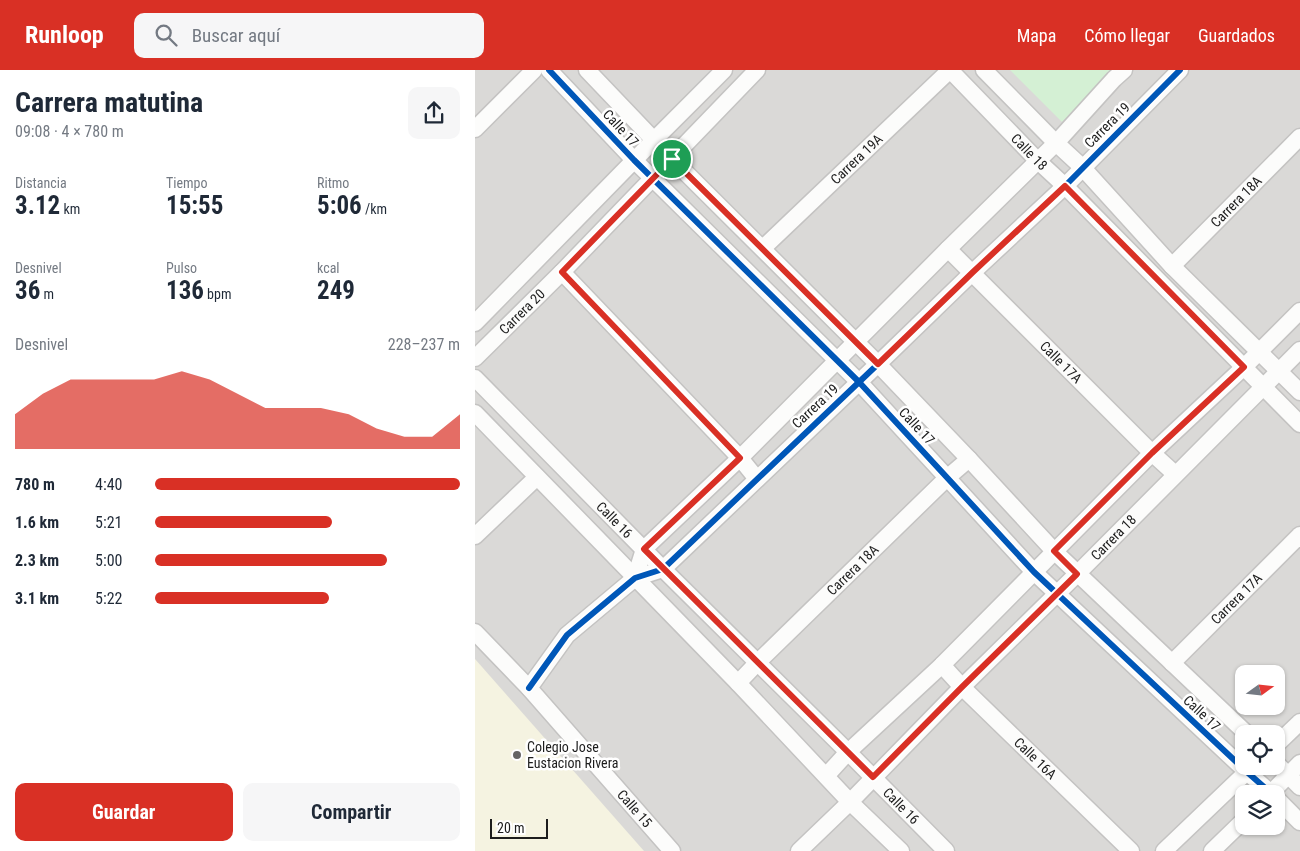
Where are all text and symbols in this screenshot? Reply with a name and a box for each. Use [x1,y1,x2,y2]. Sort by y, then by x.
search box [134,13,484,58]
text: Runloop [25,21,104,49]
icon: search [152,21,180,49]
text: Buscar aquí [192,24,280,47]
text: Mapa [1017,25,1056,46]
text: Cómo llegar [1084,25,1170,46]
text: Guardados [1198,25,1275,46]
text: Carrera matutina [15,86,203,119]
button: share [408,87,460,139]
street label: Carrera 19 [1081,99,1133,151]
street label: Calle 17 [600,106,642,150]
text: 09:08 · 4 × 780 m [15,122,124,141]
street label: Calle 18 [1008,130,1051,174]
street label: Carrera 19A [827,131,886,187]
pin [651,138,693,180]
icon: arrive [658,145,686,173]
street label: Carrera 18A [1207,173,1265,230]
text: Distancia [15,175,67,191]
text: Tiempo [166,175,208,191]
text: Ritmo [317,175,349,191]
text: 3.12 [15,191,60,220]
text: 15:55 [166,191,223,220]
text: 5:06 [317,191,362,220]
text: km [60,201,80,217]
text: /km [362,201,387,217]
text: Desnivel [15,260,62,276]
text: Pulso [166,260,197,276]
text: kcal [317,260,340,276]
text: 36 [15,276,40,305]
text: 136 [166,276,204,305]
text: 249 [317,276,355,305]
text: m [40,286,54,302]
text: bpm [204,286,231,302]
street label: Carrera 20 [496,286,548,337]
text: Desnivel [15,335,68,354]
text: 228–237 m [388,335,460,354]
street label: Calle 17A [1037,338,1085,386]
street label: Carrera 19 [789,381,841,431]
street label: Calle 17 [896,404,938,448]
text: 780 m [15,475,55,494]
text: 4:40 [95,475,122,494]
street label: Calle 16 [593,498,636,541]
street label: Carrera 18 [1087,511,1139,563]
text: 1.6 km [15,513,59,532]
text: 5:21 [95,513,122,532]
street label: Carrera 18A [824,541,882,598]
text: 2.3 km [15,551,59,570]
text: 5:00 [95,551,122,570]
street label: Carrera 17A [1208,570,1265,627]
text: 3.1 km [15,589,59,608]
text: 5:22 [95,589,122,608]
north arrow [1235,665,1285,715]
map controls [1235,665,1285,835]
street label: Calle 17 [1180,692,1224,734]
button: locate [1235,725,1285,775]
street label: Calle 16A [1011,734,1060,782]
place label: Colegio Jose Eustacion Rivera [527,739,618,771]
marker: Colegio Jose Eustacion Rivera [511,749,523,761]
button: Guardar [15,783,233,841]
button: Compartir [243,783,460,841]
street label: Calle 16 [880,784,923,827]
button: layers [1235,785,1285,835]
street label: Calle 15 [614,786,655,831]
scale bar [490,816,547,839]
text: 20 m [497,820,525,836]

